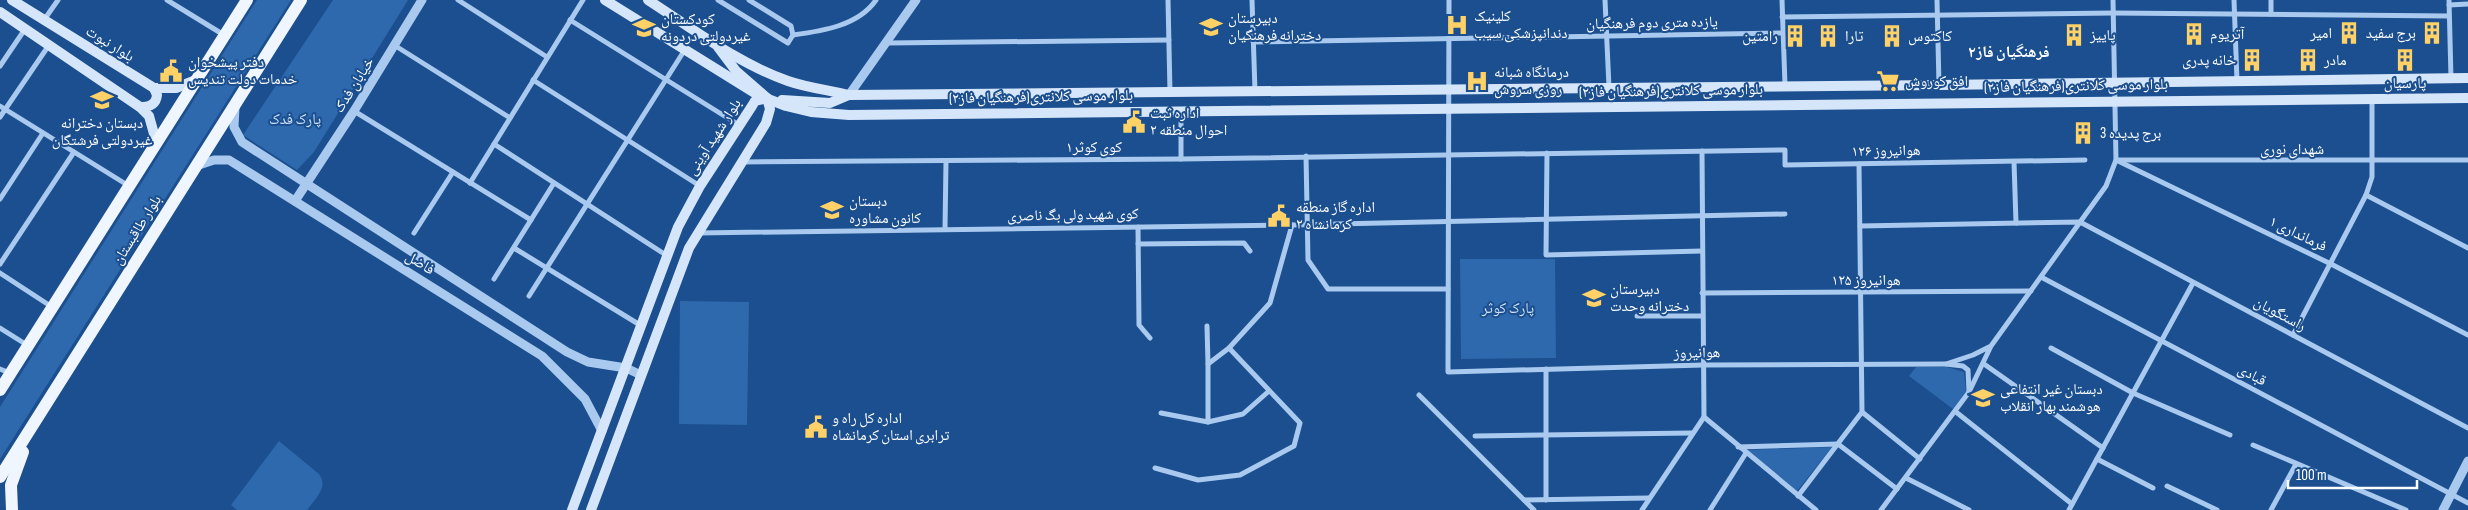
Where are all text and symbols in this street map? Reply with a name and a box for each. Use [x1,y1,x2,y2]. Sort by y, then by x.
place label: کلینیک دندانپزشکی سیب [1474,7,1568,43]
place label: دبیرستان دخترانه فرهنگیان [1228,9,1321,45]
place label: کودکستان غیردولتی دردونه [661,10,751,46]
hospital icon: کلینیک دندانپزشکی سیب [1444,12,1470,38]
street label: یازده متری دوم فرهنگیان [1586,12,1718,34]
school or university icon: دبیرستان دخترانه فرهنگیان [1198,14,1224,40]
school or university icon: کودکستان غیردولتی دردونه [631,15,657,41]
building icon: امیر [2336,20,2362,46]
building icon: برج سفید [2419,20,2445,46]
building icon: آتریوم [2181,21,2207,47]
street label: بلوار نبوت [82,22,138,66]
building icon: پاییز [2061,22,2087,48]
building icon: رامتین [1782,23,1808,49]
building icon: تارا [1815,23,1841,49]
building icon: کاکتوس [1879,23,1905,49]
place label: امیر [2309,24,2332,43]
place label: برج سفید [2366,24,2416,43]
place label: آتریوم [2210,25,2245,44]
place label: پاییز [2089,26,2116,45]
place label: رامتین [1742,27,1778,46]
place label: تارا [1845,27,1864,46]
place label: کاکتوس [1908,27,1952,46]
district label: فرهنگیان فاز۲ [1968,43,2050,62]
building icon: خانه پدری [2239,47,2265,73]
building icon: مادر [2295,47,2321,73]
building icon: پارسیان [2392,47,2418,73]
place label: خانه پدری [2182,51,2236,70]
place label: مادر [2323,51,2347,70]
place label: دفتر پیشخوان خدمات دولت تندیس [188,53,298,89]
street label: خیابان فدک [329,53,379,116]
public building icon: دفتر پیشخوان خدمات دولت تندیس [158,58,184,84]
place label: درمانگاه شبانه روزی سروش [1494,63,1569,99]
hospital icon: درمانگاه شبانه روزی سروش [1464,68,1490,94]
supermarket icon: افق کوروش [1875,68,1901,94]
place label: افق کوروش [1905,72,1968,91]
place label: پارسیان [2384,74,2426,93]
street label: بلوار موسی کلانتری(فرهنگیان فاز۲) [1984,75,2168,97]
street label: بلوار موسی کلانتری(فرهنگیان فاز۲) [1579,80,1763,102]
street label: بلوار موسی کلانتری(فرهنگیان فاز۲) [949,86,1133,108]
school or university icon: دبستان دخترانه غیردولتی فرشتگان [89,87,115,113]
street label: بلوار شهید آوینی [682,95,746,179]
place label: اداره ثبت احوال منطقه ۲ [1150,104,1227,140]
public building icon: اداره ثبت احوال منطقه ۲ [1121,109,1147,135]
park label: پارک فدک [269,110,321,129]
place label: دبستان دخترانه غیردولتی فرشتگان [52,114,153,150]
building icon: برج پدیده 3 [2070,120,2096,146]
place label: برج پدیده 3 [2100,124,2161,143]
street label: کوی کوثر۱ [1066,138,1122,157]
street label: شهدای نوری [2260,140,2324,159]
street label: هوانیروز ۱۲۶ [1851,141,1921,161]
street label: بلوار طاقبستان [108,192,166,268]
place label: دبستان کانون مشاوره [849,192,921,228]
school or university icon: دبستان کانون مشاوره [819,197,845,223]
place label: اداره گاز منطقه ۲ کرمانشاه [1296,198,1375,234]
public building icon: اداره گاز منطقه ۲ کرمانشاه [1266,203,1292,229]
street label: کوی شهید ولی بگ ناصری [1007,204,1139,226]
street label: فرمانداری ۱ [2266,212,2330,256]
street label: فاضل [402,247,438,279]
street label: هوانیروز ۱۲۵ [1831,271,1901,290]
place label: دبیرستان دخترانه وحدت [1610,280,1689,316]
school or university icon: دبیرستان دخترانه وحدت [1581,285,1607,311]
street label: راستگویان [2251,292,2309,336]
park label: پارک کوثر [1481,299,1534,318]
street label: هوانیروز [1673,343,1720,363]
street label: قبادی [2234,360,2270,390]
place label: دبستان غیر انتفاعی هوشمند بهار انقلاب [2000,380,2103,416]
school or university icon: دبستان غیر انتفاعی هوشمند بهار انقلاب [1970,385,1996,411]
place label: اداره کل راه و ترابری استان کرمانشاه [832,409,950,445]
public building icon: اداره کل راه و ترابری استان کرمانشاه [803,414,829,440]
scale bar [2288,458,2417,490]
text: 100 m [2296,466,2327,485]

